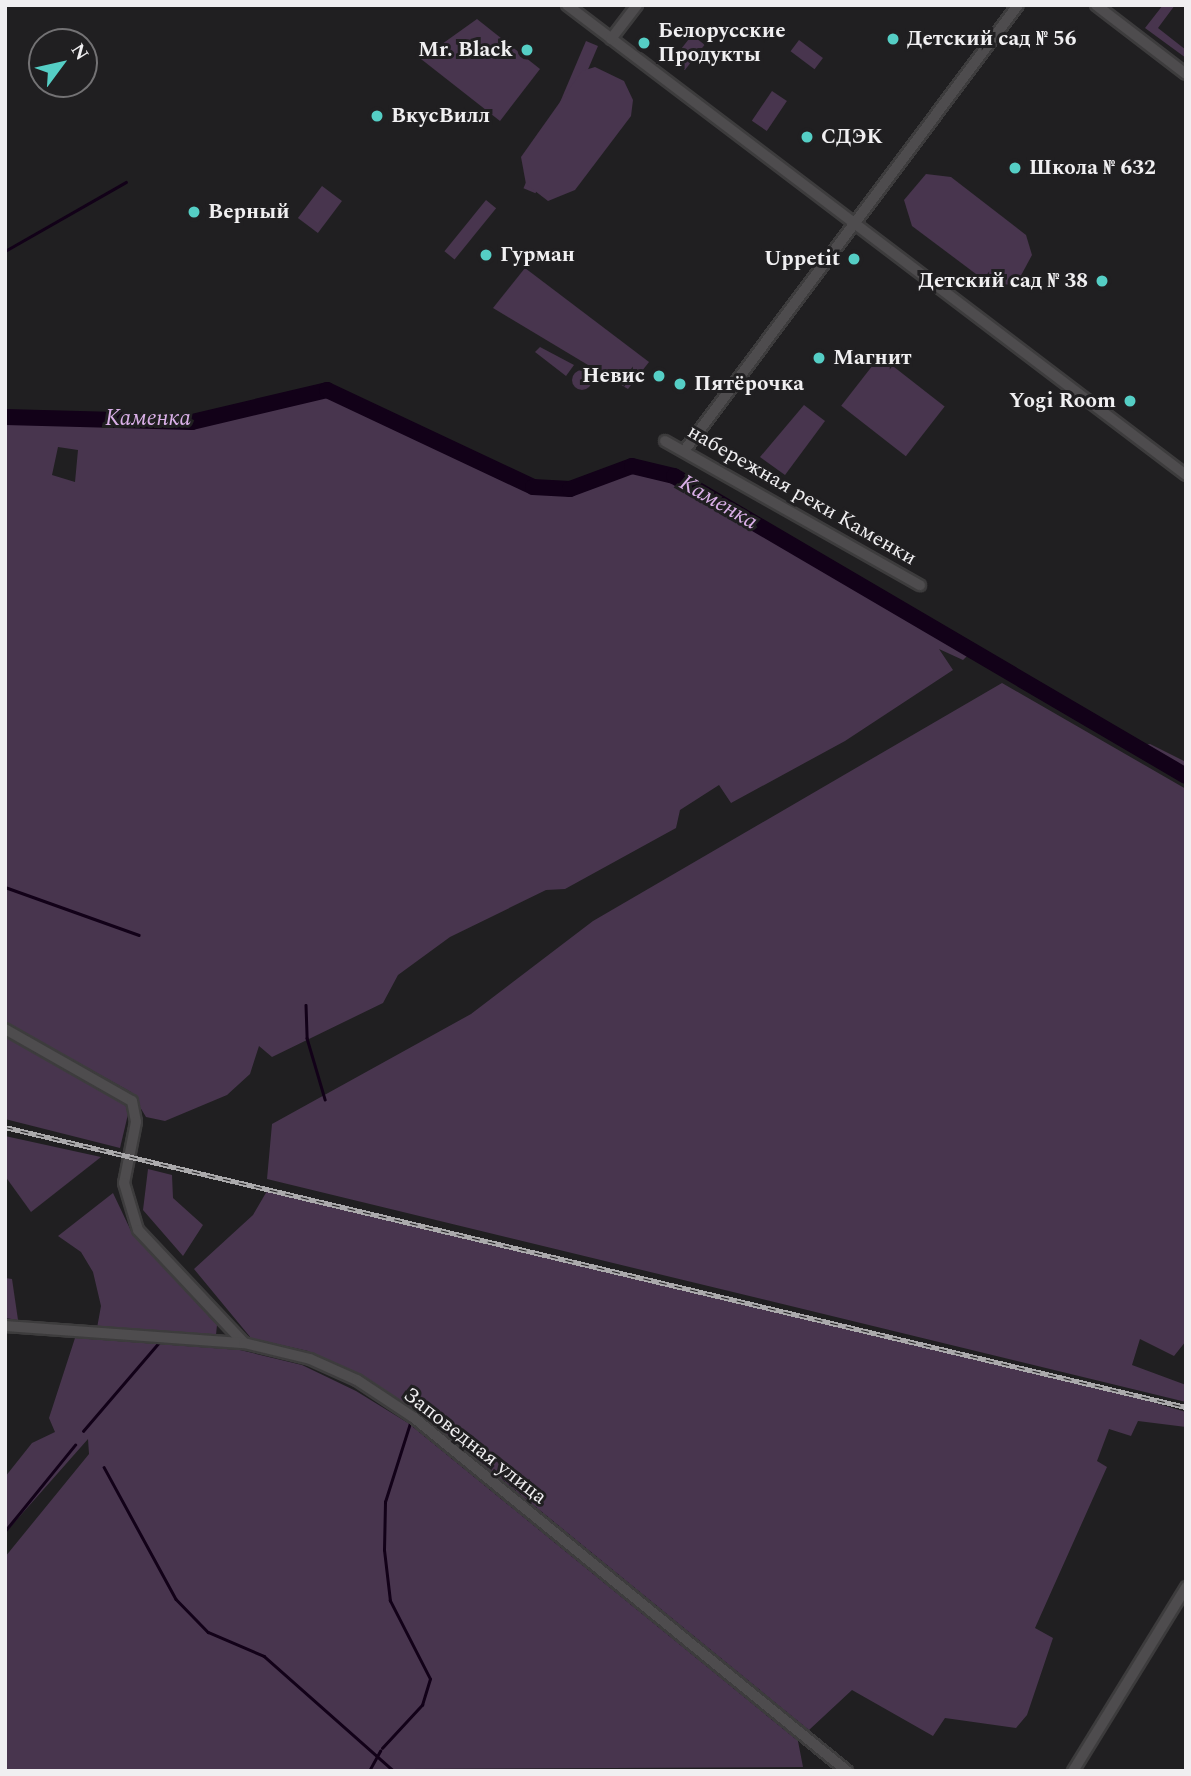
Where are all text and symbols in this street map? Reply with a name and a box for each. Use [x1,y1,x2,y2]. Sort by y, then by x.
place label: Белорусские Продукты [658,18,786,68]
place label: Детский сад № 56 [907,26,1076,52]
north arrow [28,28,98,98]
marker: Детский сад № 56 [885,31,901,47]
marker: Белорусские Продукты [636,35,652,51]
place label: Mr. Black [418,37,513,63]
text: N [63,38,96,67]
marker: Mr. Black [519,42,535,58]
place label: ВкусВилл [391,103,490,129]
marker: ВкусВилл [369,108,385,124]
place label: СДЭК [821,124,883,150]
marker: СДЭК [799,129,815,145]
place label: Школа № 632 [1029,155,1156,181]
marker: Школа № 632 [1007,160,1023,176]
place label: Верный [208,199,290,225]
marker: Верный [186,204,202,220]
place label: Гурман [500,242,575,268]
place label: Uppetit [764,246,840,272]
marker: Гурман [478,247,494,263]
marker: Uppetit [846,251,862,267]
place label: Детский сад № 38 [919,268,1088,294]
marker: Детский сад № 38 [1094,273,1110,289]
place label: Магнит [833,345,912,371]
marker: Магнит [811,350,827,366]
place label: Невис [582,363,645,389]
marker: Невис [651,368,667,384]
place label: Пятёрочка [694,371,804,397]
marker: Пятёрочка [672,376,688,392]
place label: Yogi Room [1009,388,1116,414]
marker: Yogi Room [1122,393,1138,409]
water label: Каменка [105,405,191,433]
street label: набережная реки Каменки [683,419,921,571]
water label: Каменка [674,470,762,536]
street label: Заповедная улица [398,1382,552,1510]

